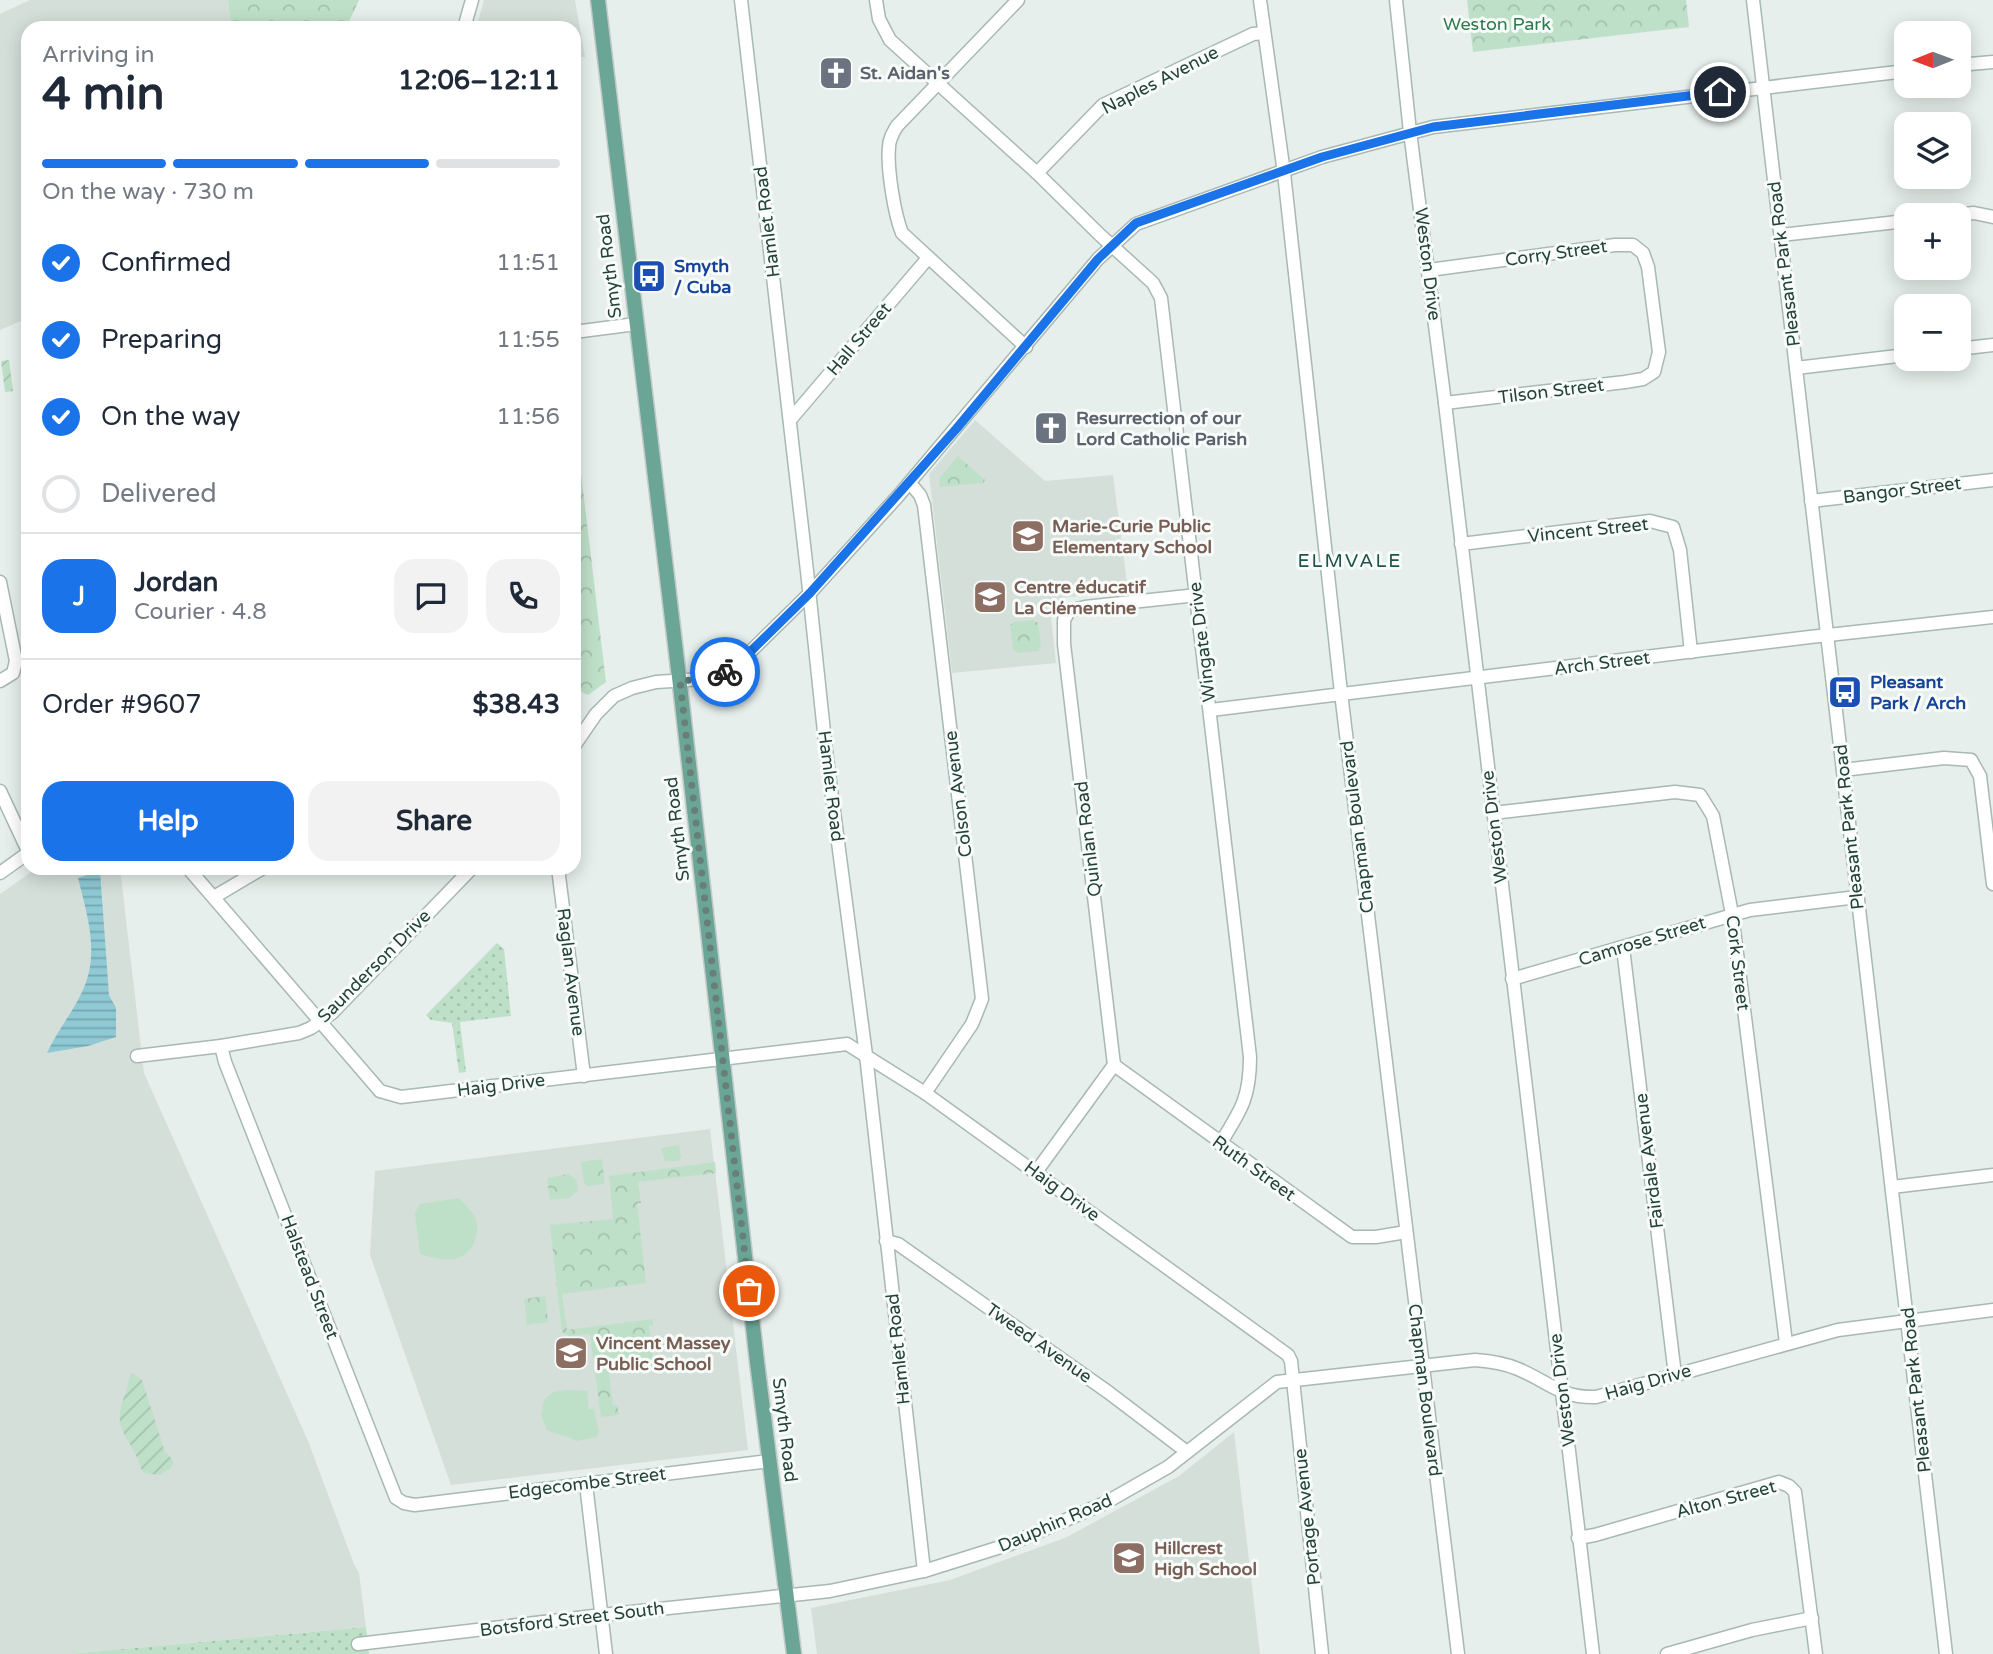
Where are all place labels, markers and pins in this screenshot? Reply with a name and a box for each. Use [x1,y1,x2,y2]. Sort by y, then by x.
church icon: St. Aidan's [817,54,855,92]
place label: St. Aidan's [860,62,950,84]
pin [1690,62,1750,122]
place label: Smyth / Cuba [674,255,731,298]
bus stop icon: Smyth / Cuba [630,257,668,295]
place label: Resurrection of our Lord Catholic Parish [1076,407,1247,450]
church icon: Resurrection of our Lord Catholic Parish [1032,409,1070,447]
place label: Marie-Curie Public Elementary School [1052,515,1212,558]
school or university icon: Marie-Curie Public Elementary School [1009,517,1047,555]
place label: Centre éducatif La Clémentine [1014,576,1147,619]
school or university icon: Centre éducatif La Clémentine [971,578,1009,616]
place label: Pleasant Park / Arch [1870,671,1966,714]
bus stop icon: Pleasant Park / Arch [1826,673,1864,711]
pin [719,1261,779,1321]
place label: Vincent Massey Public School [596,1332,731,1375]
school or university icon: Vincent Massey Public School [552,1334,590,1372]
place label: Hillcrest High School [1154,1537,1257,1580]
school or university icon: Hillcrest High School [1110,1539,1148,1577]

